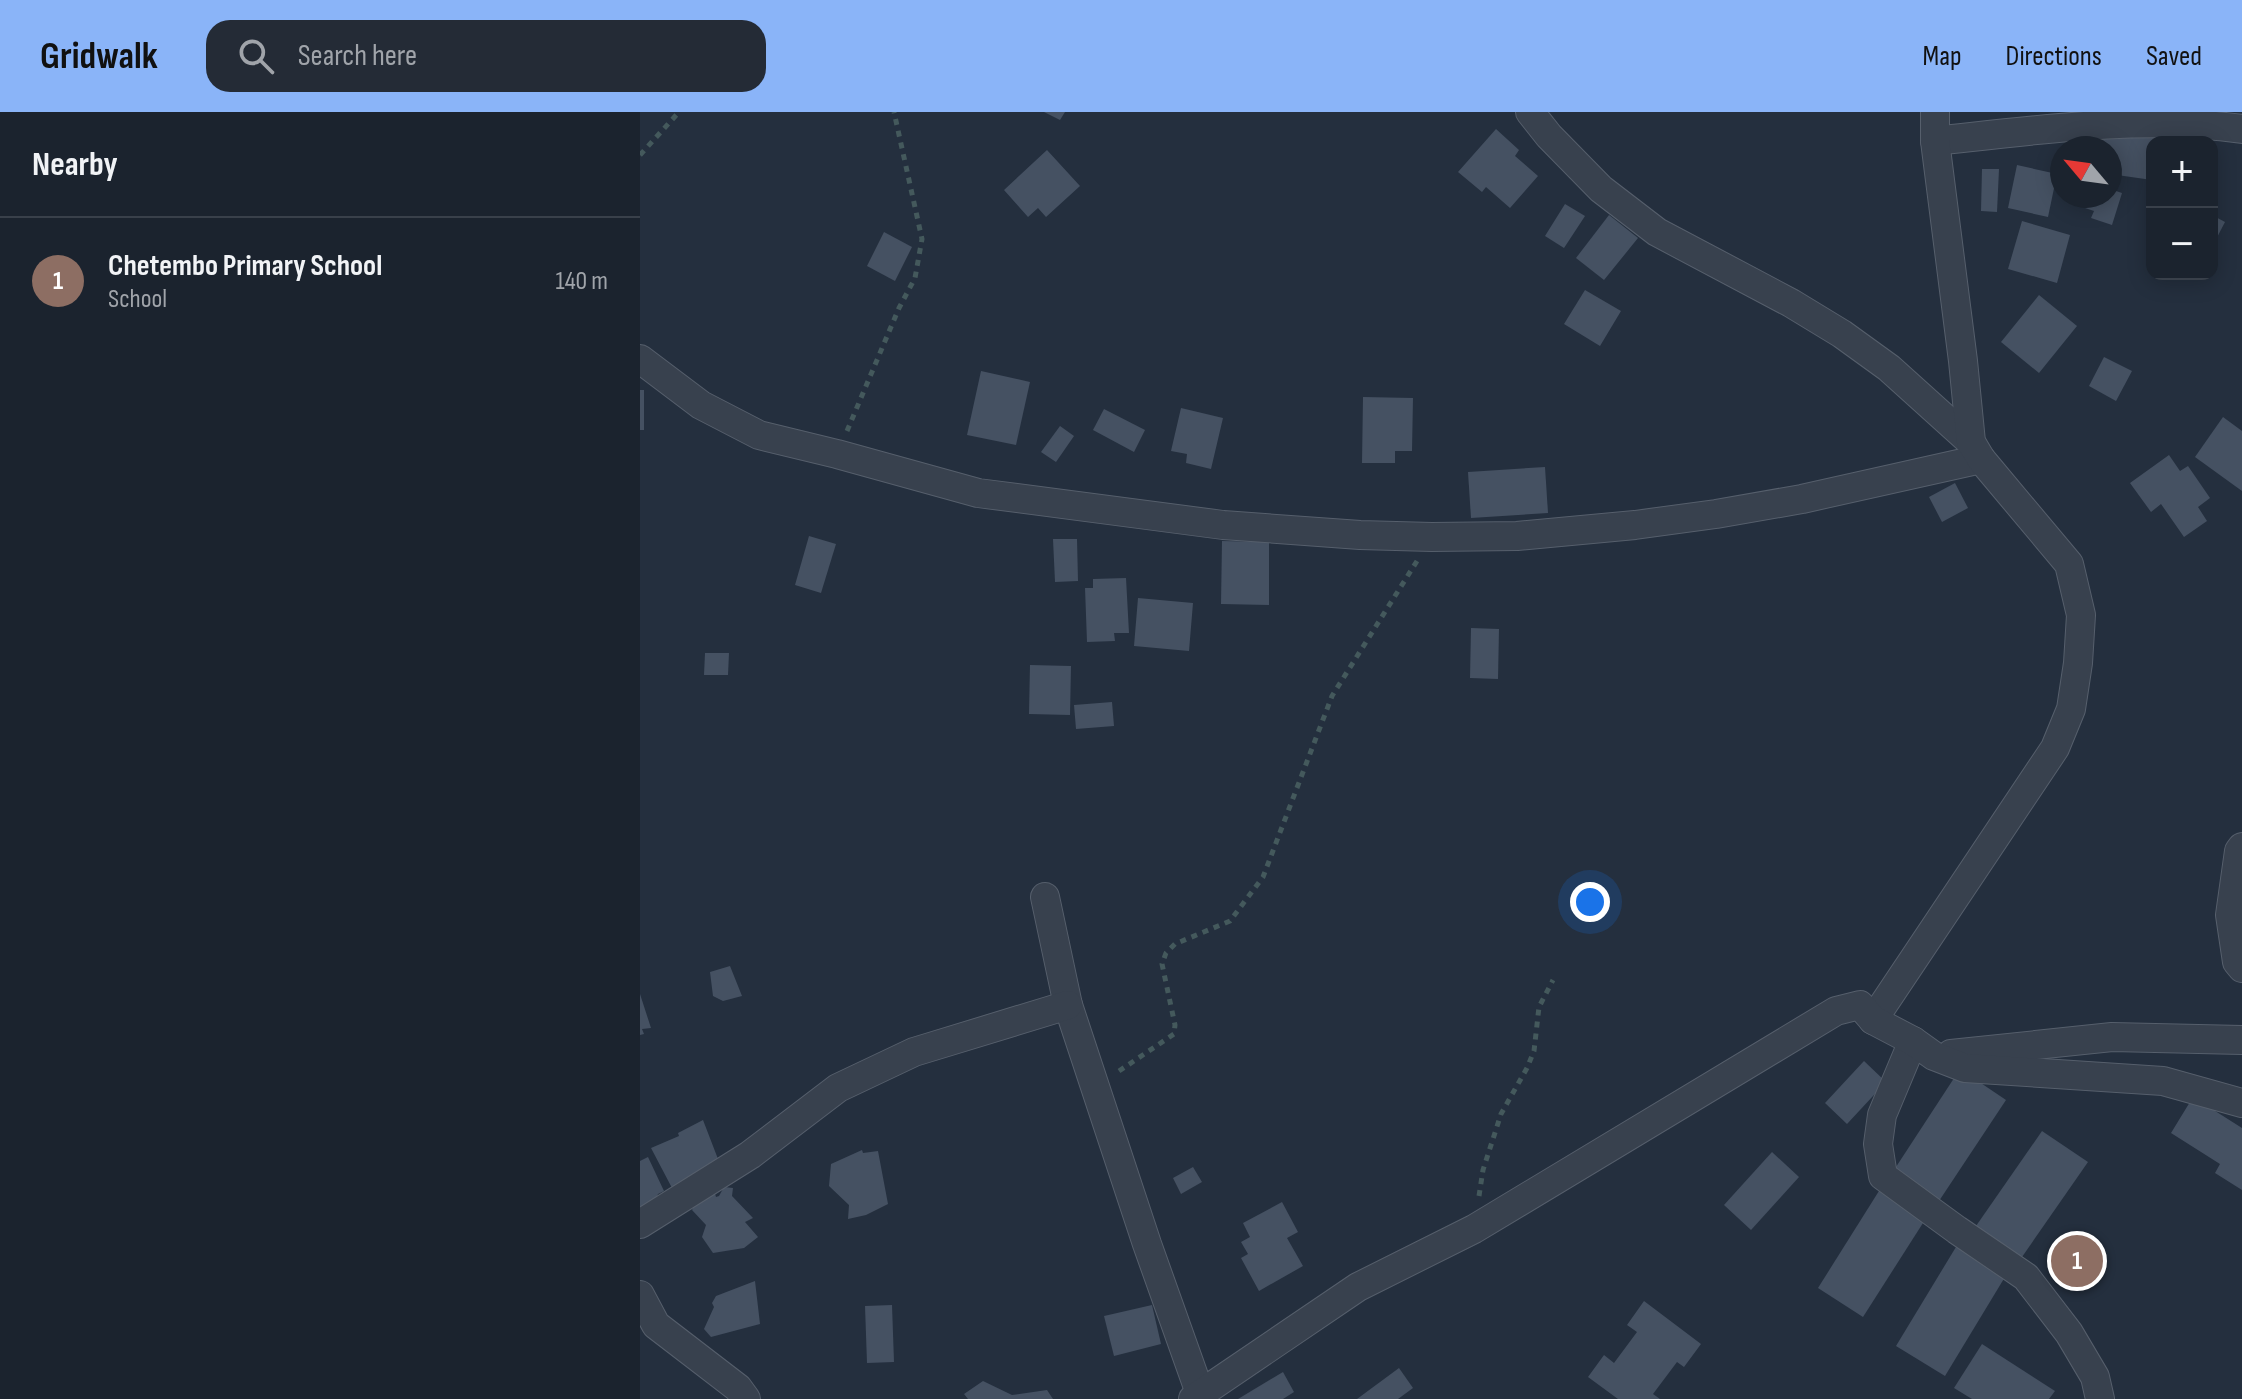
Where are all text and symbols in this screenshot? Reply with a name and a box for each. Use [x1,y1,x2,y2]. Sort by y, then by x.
search box [206,20,766,92]
text: Gridwalk [40,34,158,79]
icon: search [234,34,278,78]
text: Search here [298,38,417,74]
text: Map [1923,40,1962,73]
text: Directions [2006,40,2102,73]
text: Saved [2146,40,2202,73]
north arrow [2050,136,2122,208]
map controls [2146,136,2218,280]
button: + [2146,136,2218,208]
text: Nearby [32,144,118,185]
button: − [2146,208,2218,280]
text: Chetembo Primary School [108,248,382,284]
text: 1 [53,266,63,297]
text: 140 m [556,266,608,297]
text: School [108,284,167,315]
your location [1570,882,1610,922]
pin: 1 [2051,1231,2103,1291]

